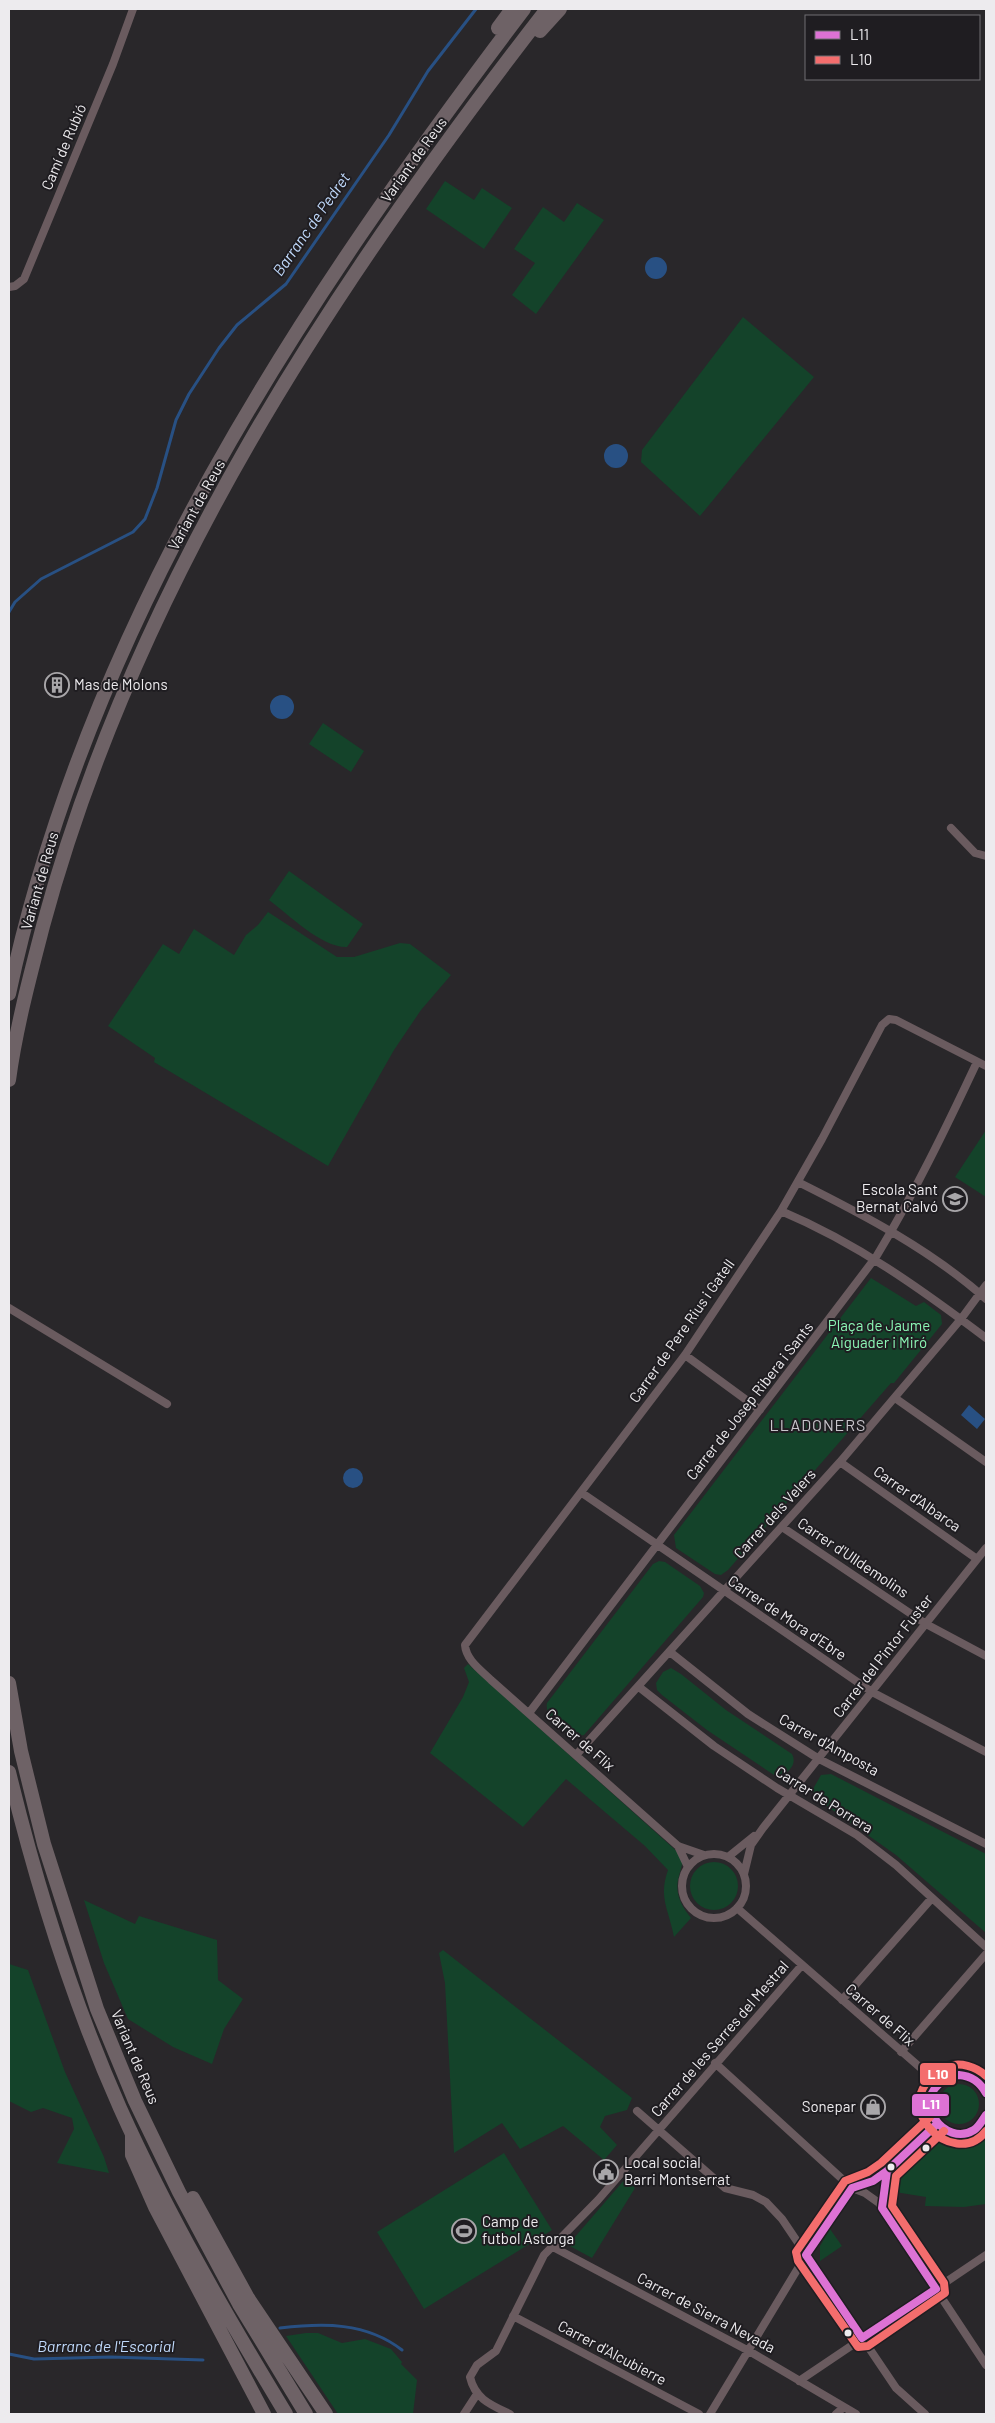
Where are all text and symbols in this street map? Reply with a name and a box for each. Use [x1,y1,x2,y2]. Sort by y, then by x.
legend [805,15,980,80]
text: L11 [850,25,869,43]
text: L10 [850,50,872,68]
street label: Camí de Rubió [37,101,89,192]
street label: Variant de Reus [376,113,450,206]
water label: Barranc de Pedret [268,168,353,279]
street label: Variant de Reus [164,456,228,553]
building icon: Mas de Molons [44,672,70,698]
place label: Mas de Molons [74,675,168,693]
street label: Variant de Reus [16,830,62,932]
place label: Escola Sant Bernat Calvó [856,1180,938,1215]
school or university icon: Escola Sant Bernat Calvó [942,1186,968,1212]
street label: Carrer de Pere Rius i Gatell [625,1255,738,1406]
park label: Plaça de Jaume Aiguader i Miró [828,1316,930,1351]
street label: Carrer de Josep Ribera i Sants [682,1318,817,1483]
district label: LLADONERS [770,1415,866,1434]
street label: Carrer d'Albarca [870,1461,965,1535]
street label: Carrer dels Velers [729,1465,819,1562]
street label: Carrer d'Ulldemolins [795,1513,912,1601]
street label: Carrer de Mora d'Ebre [725,1571,850,1663]
street label: Carrer del Pintor Fuster [828,1590,936,1721]
street label: Carrer de Flix [542,1704,619,1774]
street label: Carrer d'Amposta [776,1709,883,1779]
street label: Carrer de Porrera [772,1762,877,1836]
street label: Carrer de les Serres del Mestral [647,1957,792,2120]
street label: Carrer de Flix [842,1979,919,2049]
street label: Variant de Reus [108,2007,164,2107]
line badge: L10 [919,2062,957,2086]
text: L10 [928,2065,948,2082]
line badge: L11 [911,2093,950,2117]
shop icon: Sonepar [860,2094,886,2120]
text: L11 [922,2095,940,2112]
place label: Sonepar [802,2097,857,2115]
unlabelled marker [921,2143,931,2153]
place label: Local social Barri Montserrat [624,2153,730,2188]
public building icon: Local social Barri Montserrat [593,2159,619,2185]
unlabelled marker [886,2162,896,2172]
place label: Camp de futbol Astorga [482,2212,574,2247]
sports icon: Camp de futbol Astorga [451,2218,477,2244]
street label: Carrer de Sierra Nevada [634,2268,779,2356]
street label: Carrer d'Alcubierre [555,2316,670,2388]
unlabelled marker [843,2328,853,2338]
water label: Barranc de l'Escorial [37,2336,175,2355]

